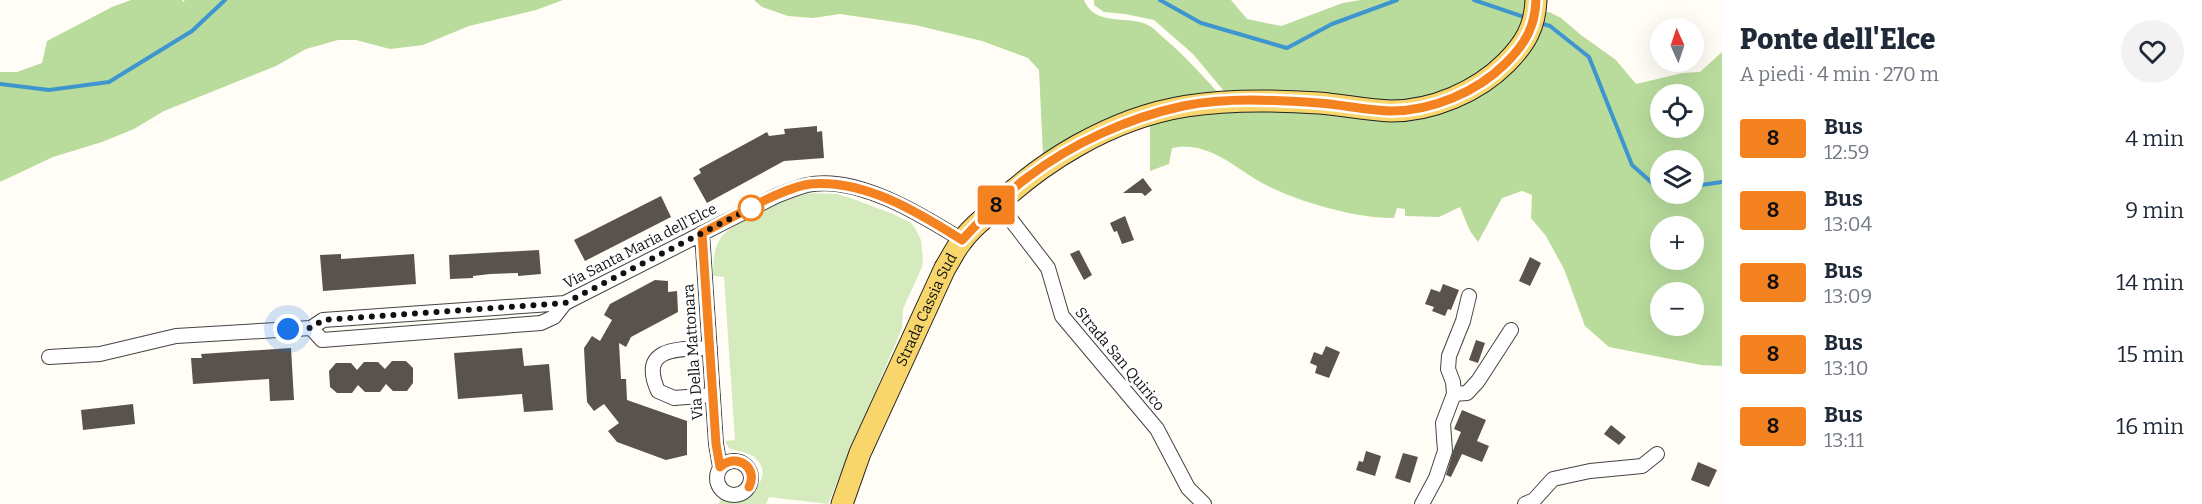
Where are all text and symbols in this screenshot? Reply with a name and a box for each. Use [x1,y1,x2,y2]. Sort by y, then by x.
north arrow [1650,18,1704,72]
map controls [1650,18,1704,336]
button: heart [2121,20,2184,83]
text: Ponte dell'Elce [1740,23,1935,56]
text: A piedi · 4 min · 270 m [1740,62,1939,86]
button: locate [1650,84,1704,138]
text: Bus [1824,113,1863,140]
text: 8 [1767,125,1779,151]
text: 4 min [2125,125,2184,152]
text: 12:59 [1824,140,1869,164]
button: layers [1650,150,1704,204]
text: Bus [1824,185,1863,212]
line badge: 8 [976,186,1016,224]
text: 8 [990,192,1002,218]
unlabelled marker [738,195,764,221]
text: 8 [1767,197,1779,223]
text: 9 min [2125,197,2184,224]
street label: Via Santa Maria dell'Elce [560,200,720,292]
text: 13:04 [1824,212,1872,236]
button: + [1650,216,1704,270]
street label: Strada Cassia Sud [892,250,961,369]
text: Bus [1824,257,1863,284]
text: 8 [1767,269,1779,295]
text: 14 min [2116,269,2184,296]
button: − [1650,282,1704,336]
street label: Via Della Mattonara [679,283,707,421]
text: 13:09 [1824,284,1872,308]
street label: Strada San Quirico [1071,304,1169,414]
your location [273,314,303,344]
text: Bus [1824,329,1863,356]
text: 8 [1767,341,1779,367]
text: 15 min [2117,341,2184,368]
text: 13:10 [1824,356,1869,380]
text: Bus [1824,401,1863,428]
text: 8 [1767,413,1779,439]
text: 16 min [2116,413,2184,440]
text: 13:11 [1824,428,1864,452]

